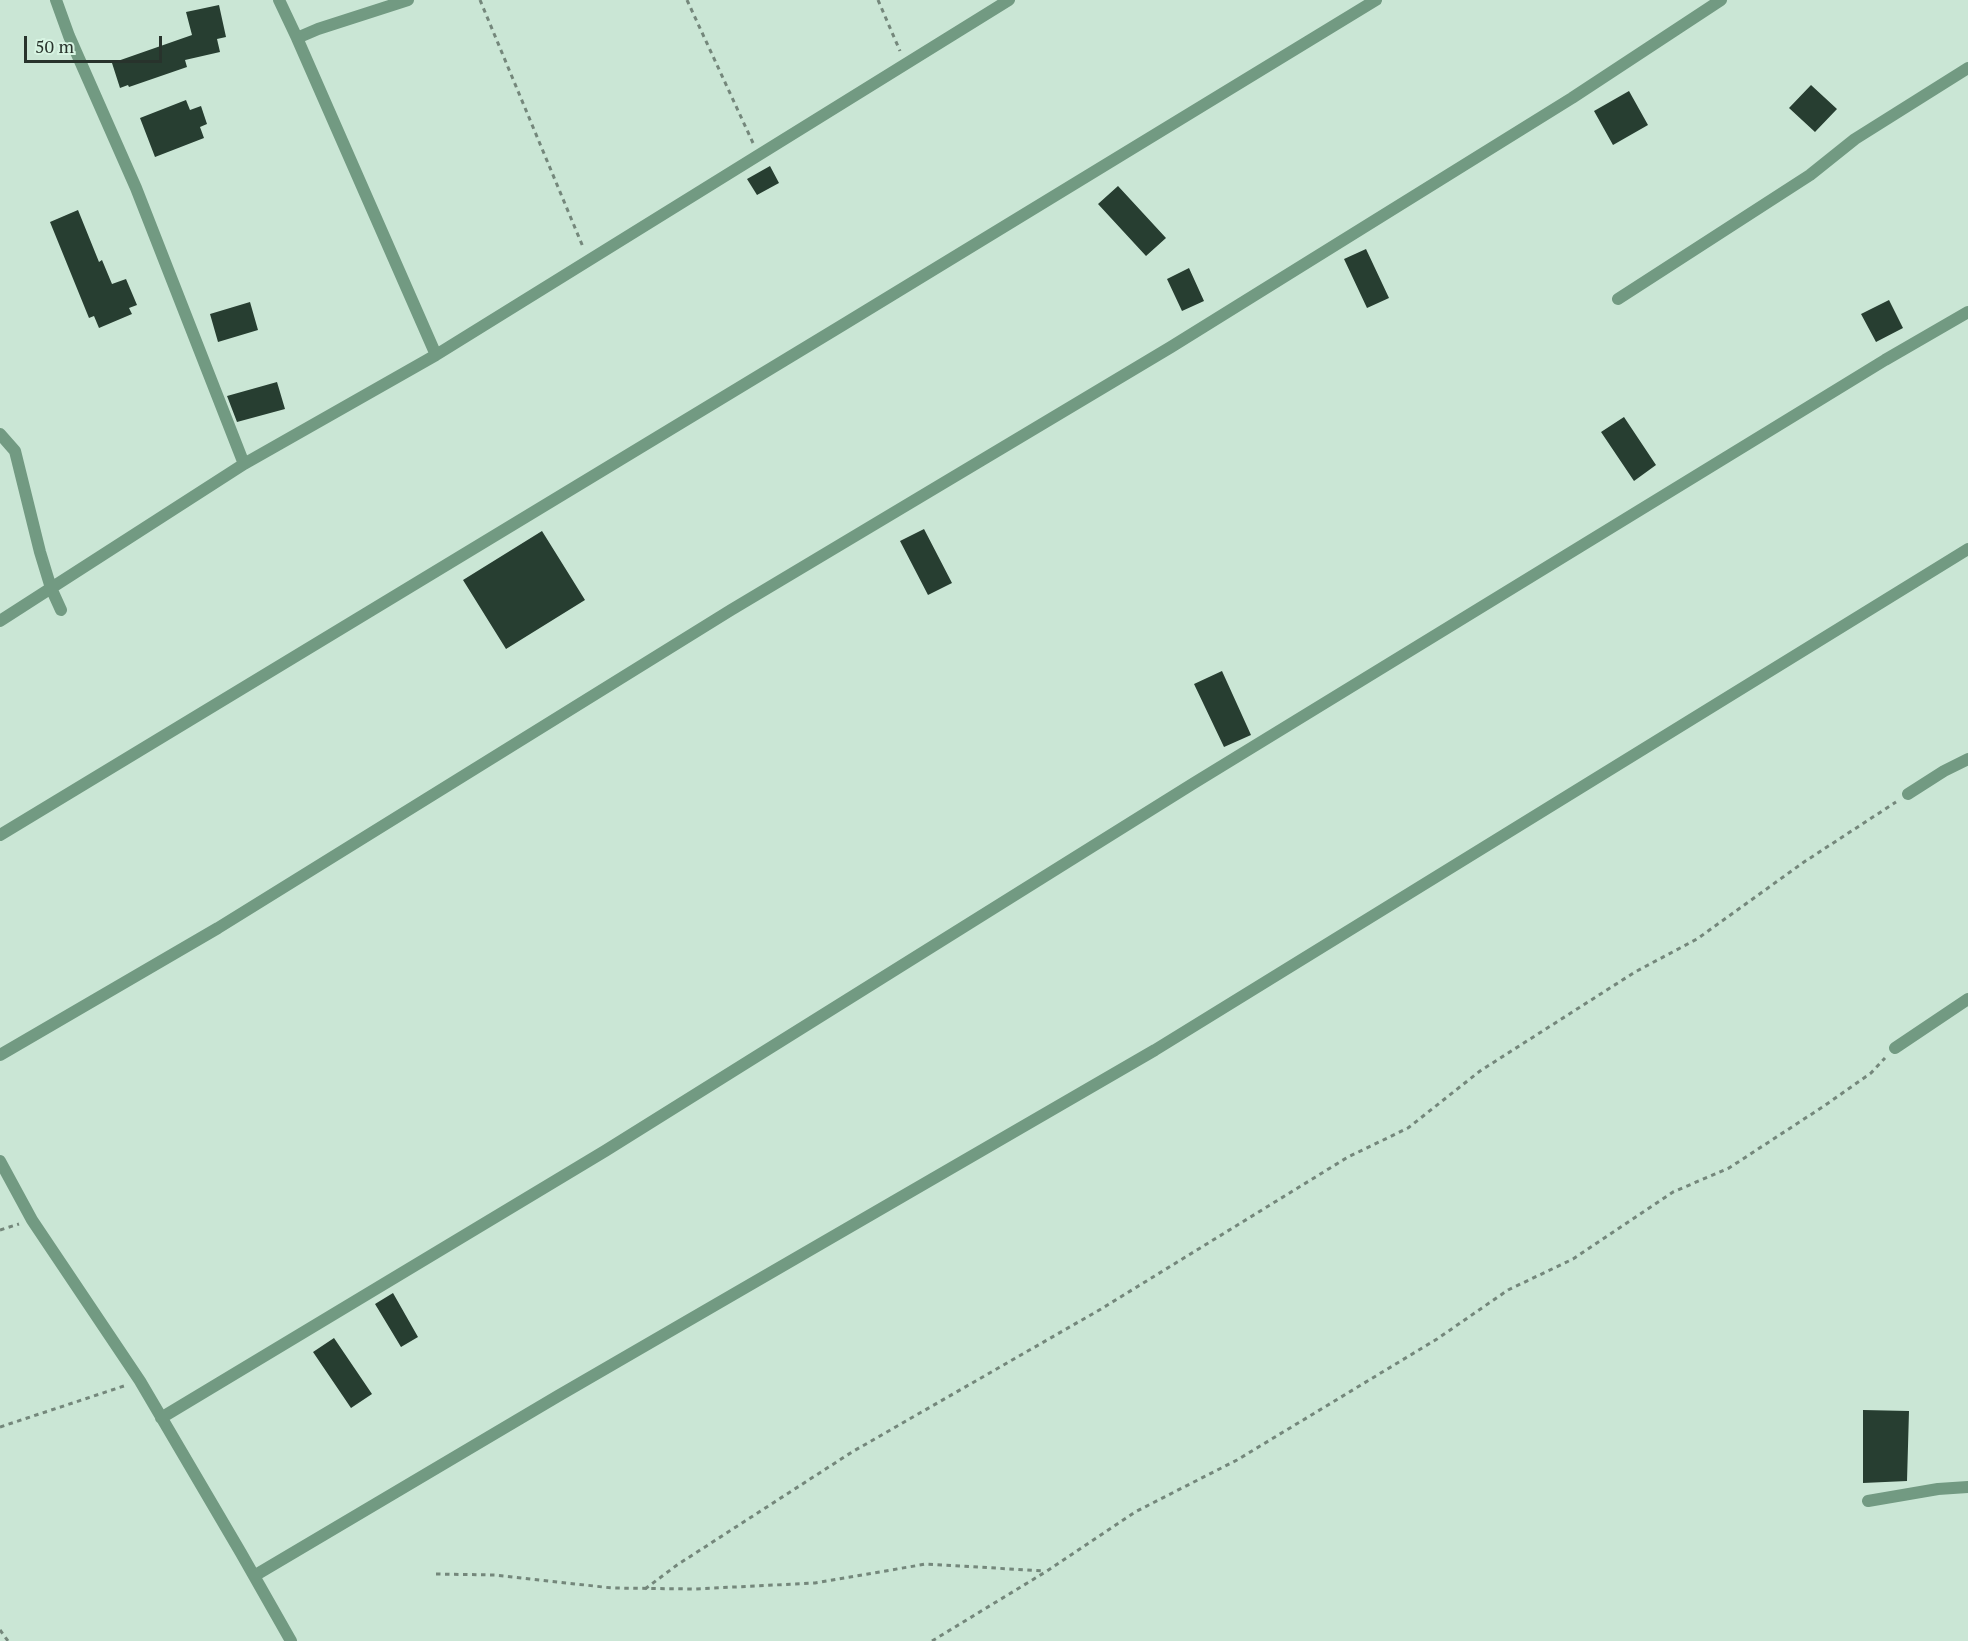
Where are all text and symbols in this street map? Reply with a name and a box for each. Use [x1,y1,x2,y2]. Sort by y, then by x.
scale bar [27,24,165,62]
text: 50 m [35,34,74,58]

